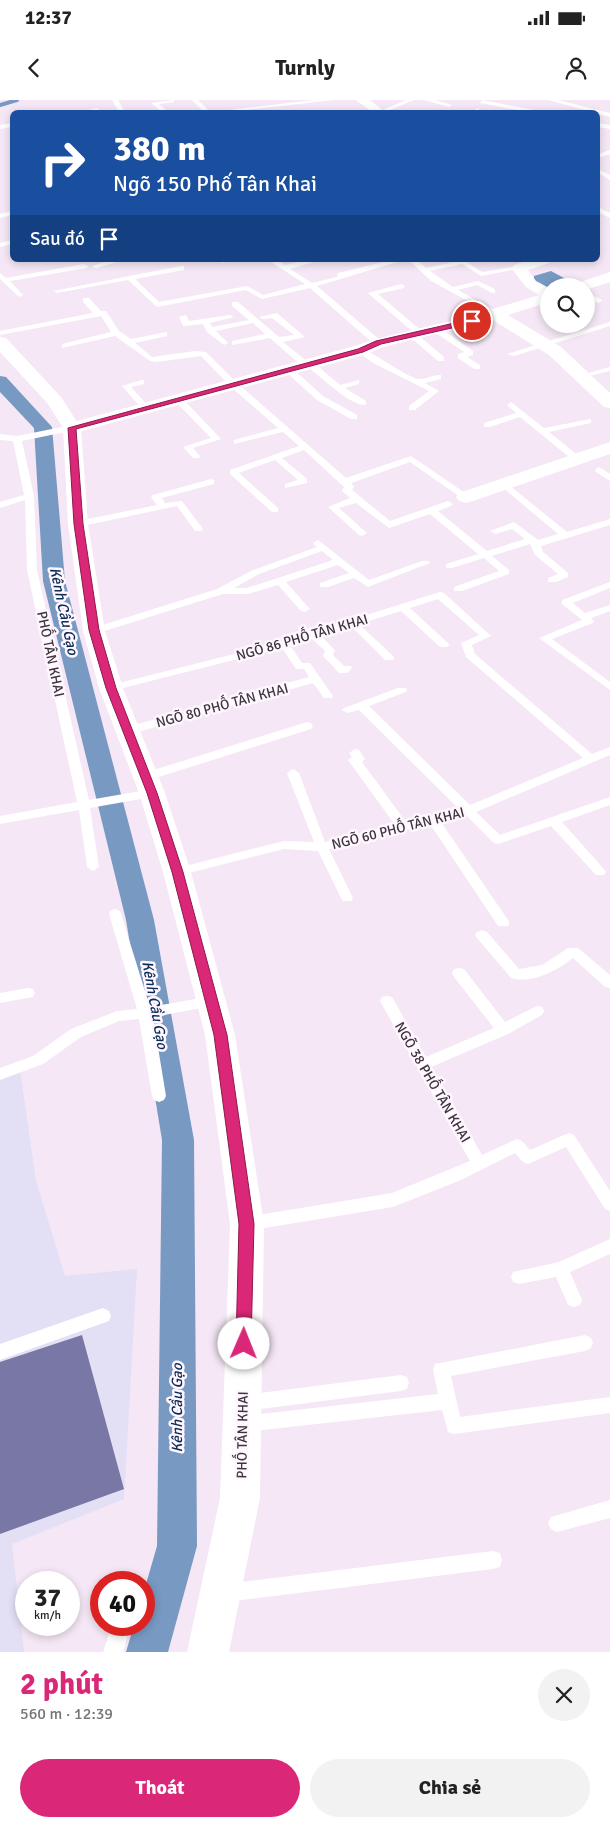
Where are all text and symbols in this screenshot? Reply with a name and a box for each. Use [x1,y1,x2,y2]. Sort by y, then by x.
text: 12:37 [25,6,72,30]
icon: back [20,54,48,82]
text: Turnly [275,54,335,81]
icon: person [562,54,590,82]
text: 380 m [113,127,206,170]
icon: right [30,130,95,195]
text: Ngõ 150 Phố Tân Khai [113,170,317,197]
icon: arrive [95,225,123,253]
text: Sau đó [30,227,85,251]
map controls [540,278,595,333]
button: search [540,278,595,333]
pin [451,300,493,342]
icon: arrive [458,307,486,335]
water label: Kênh Cầu Gạo [46,566,82,658]
street label: PHỐ TÂN KHAI [33,609,70,699]
street label: NGÕ 86 PHỐ TÂN KHAI [234,609,370,664]
street label: NGÕ 80 PHỐ TÂN KHAI [154,678,290,731]
street label: NGÕ 60 PHỐ TÂN KHAI [329,802,466,853]
water label: Kênh Cầu Gạo [138,960,172,1052]
street label: NGÕ 38 PHỐ TÂN KHAI [391,1018,476,1146]
position arrow [217,1317,269,1369]
water label: Kênh Cầu Gạo [168,1362,186,1452]
street label: PHỐ TÂN KHAI [231,1391,252,1479]
speed limit sign: 40 [90,1571,155,1636]
text: 37 [34,1582,61,1613]
text: km/h [34,1608,61,1623]
text: 2 phút [20,1666,103,1703]
button: close [538,1669,590,1721]
text: 560 m · 12:39 [20,1704,113,1724]
button: Thoát [20,1759,300,1817]
button: Chia sẻ [310,1759,590,1817]

